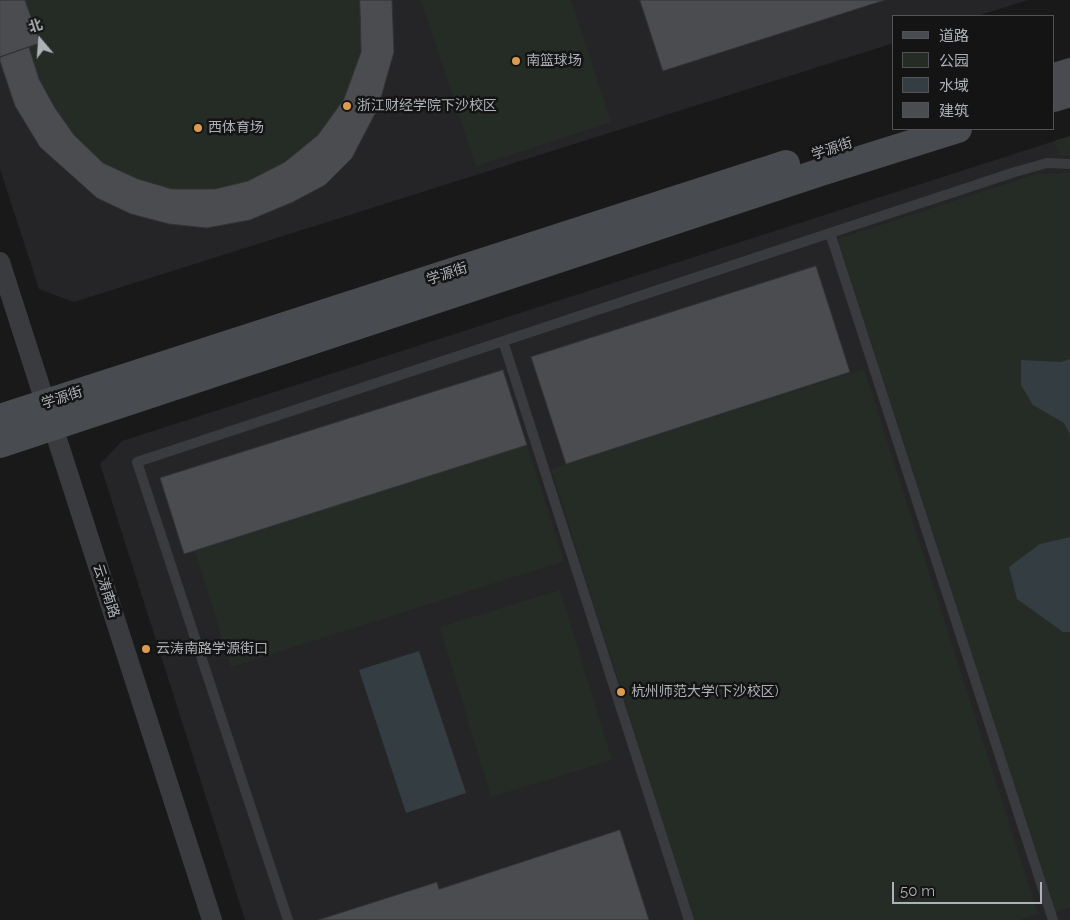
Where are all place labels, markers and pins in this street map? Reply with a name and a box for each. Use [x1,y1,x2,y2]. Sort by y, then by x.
place label: 南篮球场 [526,53,582,69]
marker: 南篮球场 [510,55,522,67]
place label: 浙江财经学院下沙校区 [357,98,497,114]
marker: 浙江财经学院下沙校区 [341,100,353,112]
place label: 西体育场 [208,120,264,136]
marker: 西体育场 [192,122,204,134]
place label: 云涛南路学源街口 [156,641,268,657]
marker: 云涛南路学源街口 [140,643,152,655]
place label: 杭州师范大学(下沙校区) [631,684,779,700]
marker: 杭州师范大学(下沙校区) [615,686,627,698]

